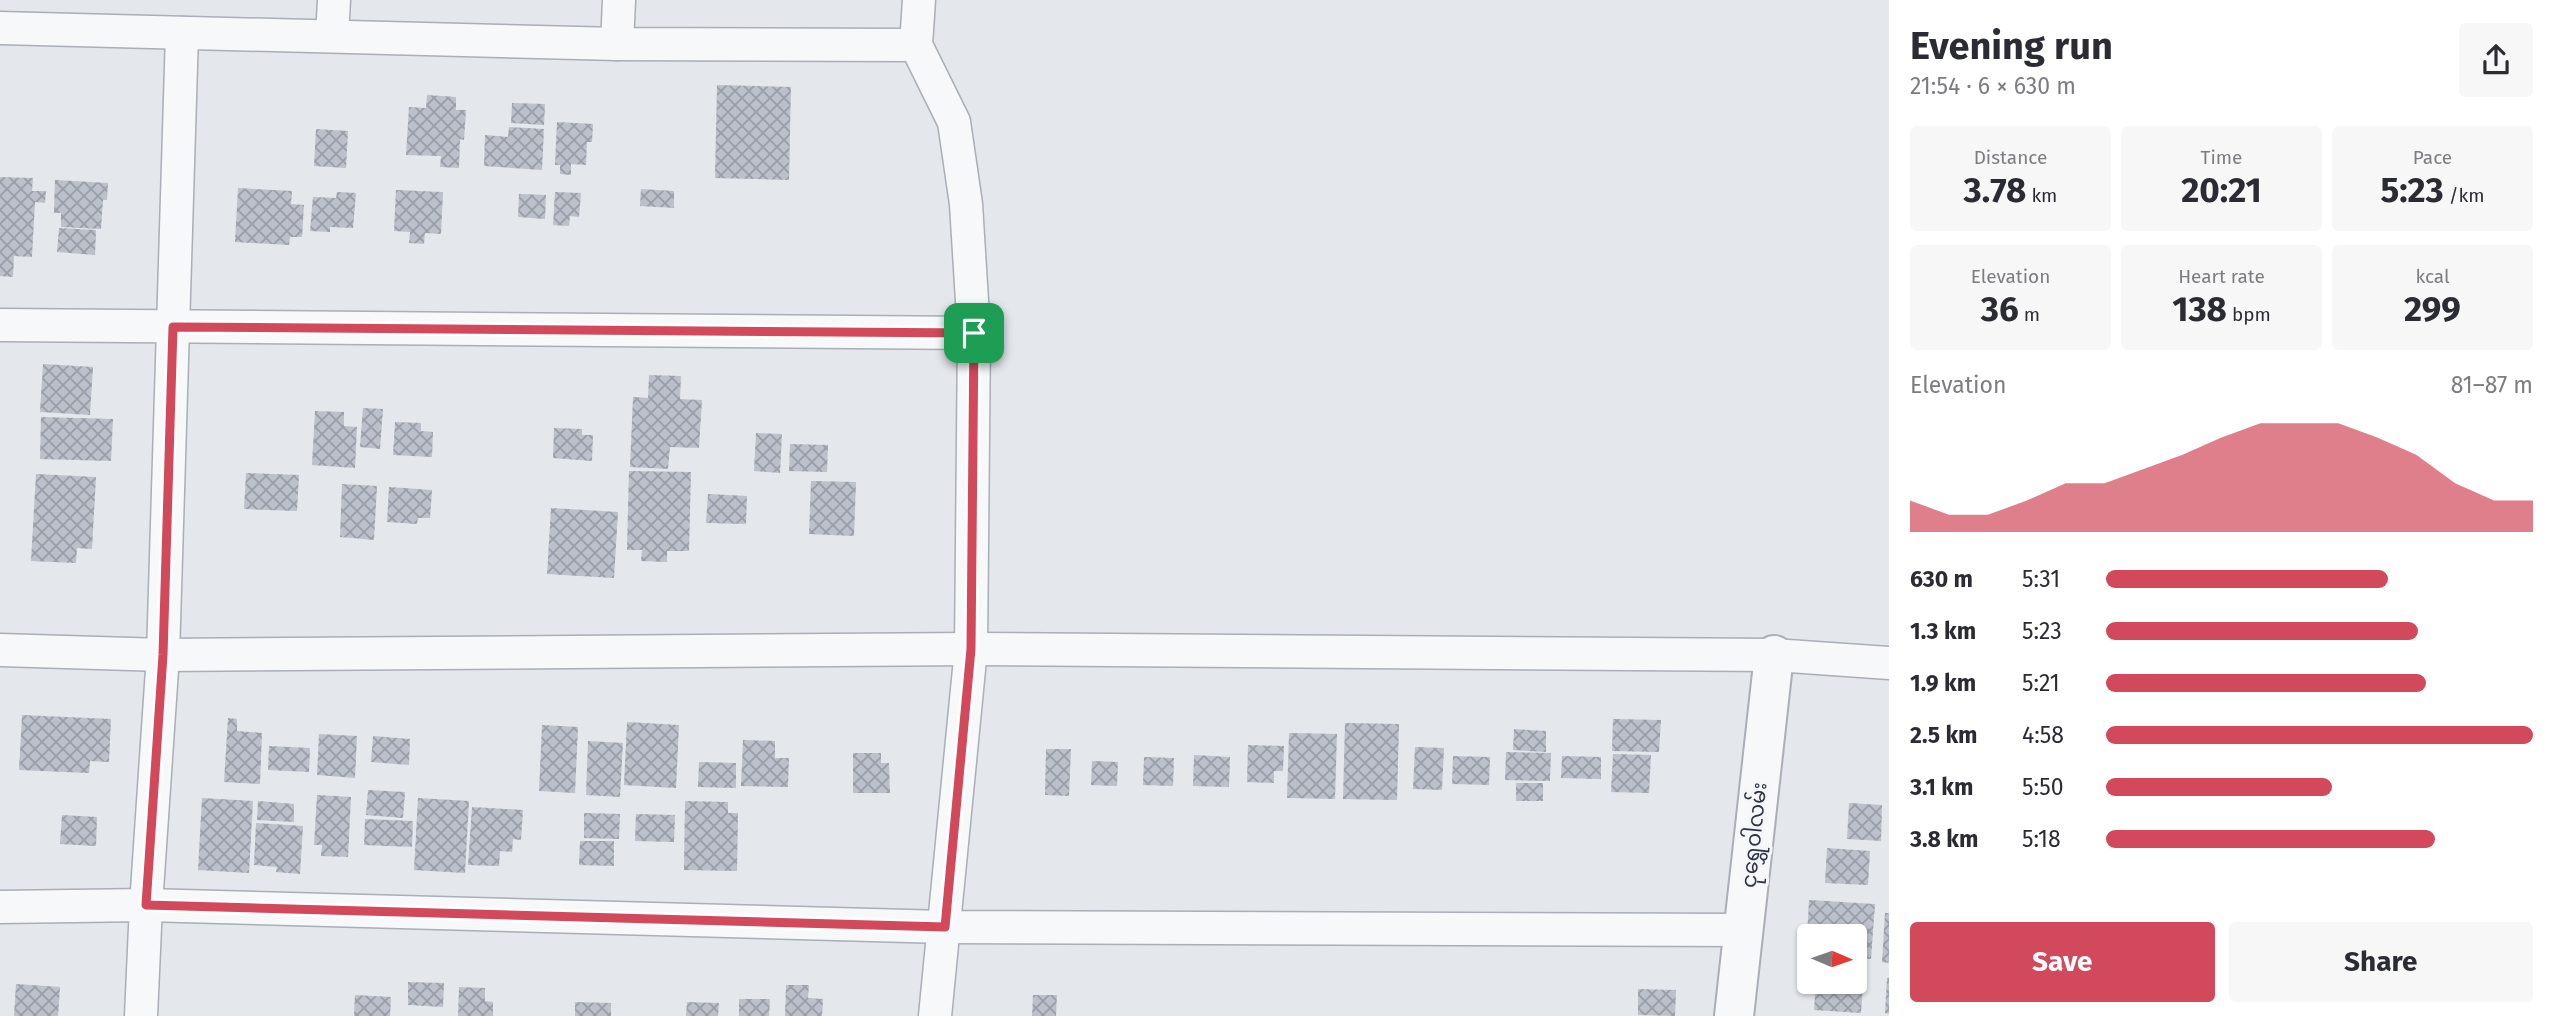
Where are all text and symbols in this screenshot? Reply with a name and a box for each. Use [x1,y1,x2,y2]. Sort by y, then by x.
text: Evening run [1910,23,2113,69]
button: share [2459,23,2533,97]
text: 21:54 · 6 × 630 m [1910,72,2076,100]
text: Distance [1974,146,2047,169]
text: Time [2201,146,2242,169]
text: Pace [2413,146,2452,169]
text: 3.78 [1964,169,2026,211]
text: 20:21 [2181,169,2262,211]
text: 5:23 [2380,169,2444,211]
text: km [2026,184,2057,207]
text: /km [2444,184,2485,207]
text: Elevation [1971,265,2050,288]
text: Heart rate [2178,265,2265,288]
text: kcal [2415,265,2450,288]
text: 36 [1981,288,2019,330]
text: 138 [2172,288,2227,330]
text: 299 [2404,288,2461,330]
pin [944,303,1004,363]
text: m [2019,303,2040,326]
text: bpm [2227,303,2271,326]
icon: arrive [955,314,993,352]
text: Elevation [1910,371,2006,399]
text: 81–87 m [2451,371,2533,399]
text: 630 m [1910,565,1973,593]
text: 5:31 [2022,565,2060,593]
text: 1.3 km [1910,617,1976,645]
text: 5:23 [2022,617,2062,645]
text: 1.9 km [1910,669,1976,697]
text: 5:21 [2022,669,2060,697]
text: 2.5 km [1910,721,1978,749]
text: 4:58 [2022,721,2064,749]
text: 3.1 km [1910,773,1973,801]
text: 5:50 [2022,773,2064,801]
street label: ငုရွှေဝါလမ်း [1733,781,1776,889]
text: 3.8 km [1910,825,1978,853]
text: 5:18 [2022,825,2061,853]
button: Save [1910,922,2215,1002]
button: Share [2229,922,2533,1002]
north arrow [1797,924,1867,994]
map controls [1797,924,1867,994]

